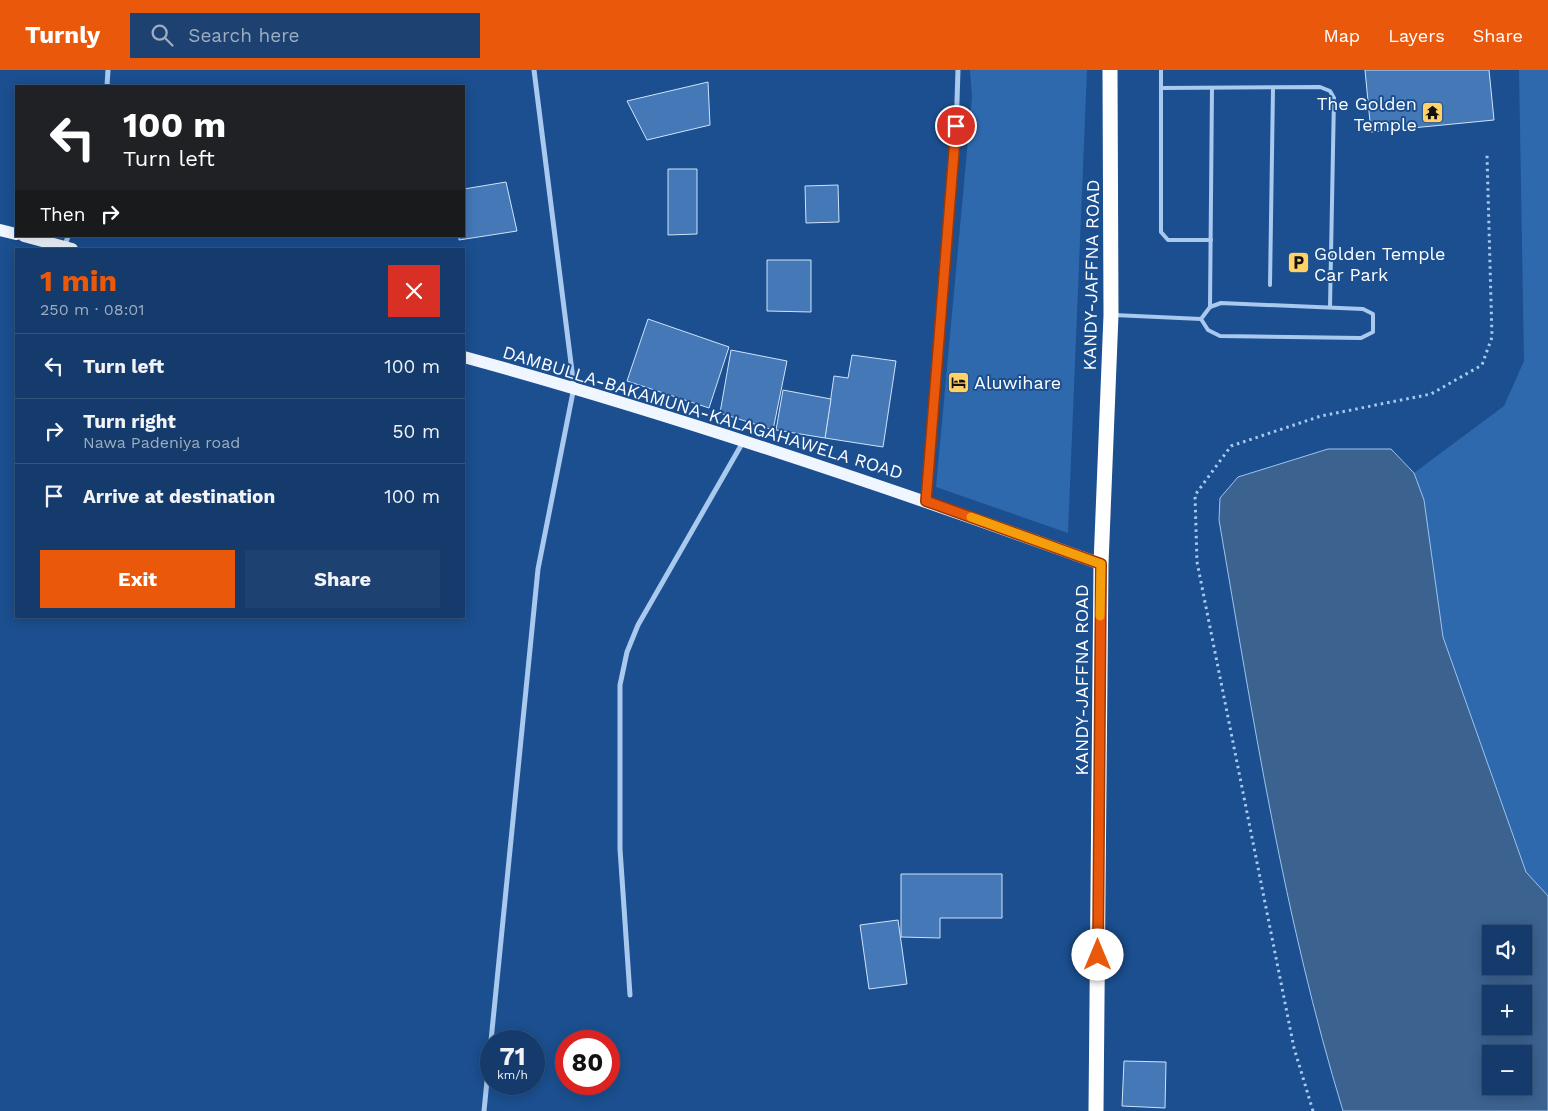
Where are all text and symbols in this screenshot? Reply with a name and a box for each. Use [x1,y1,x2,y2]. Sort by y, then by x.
search box [130,13,480,58]
text: Turnly [25,21,100,49]
icon: search [148,21,176,49]
text: Search here [188,24,300,47]
text: Map [1323,25,1360,46]
text: Layers [1388,25,1445,46]
text: Share [1473,25,1523,46]
place label: The Golden Temple [1317,93,1417,135]
temple icon: The Golden Temple [1421,101,1445,125]
text: 100 m [123,104,226,146]
icon: left [40,105,105,170]
pin [935,105,977,147]
icon: arrive [942,112,970,140]
text: Turn left [123,146,215,171]
street label: KANDY-JAFFNA ROAD [1079,179,1103,371]
icon: right [96,200,124,228]
text: Then [40,203,86,226]
place label: Golden Temple Car Park [1314,243,1445,285]
parking icon: Golden Temple Car Park [1286,251,1310,275]
text: 1 min [40,263,117,298]
button: close [388,265,440,317]
text: 250 m · 08:01 [40,300,145,319]
street label: DAMBULLA-BAKAMUNA-KALAGAHAWELA ROAD [500,341,906,483]
icon: left [40,352,68,380]
text: Turn left [83,355,164,378]
text: 100 m [384,355,440,378]
hotel icon: Aluwihare [946,370,970,394]
place label: Aluwihare [974,372,1061,393]
text: Turn right [83,410,176,433]
icon: right [40,417,68,445]
text: 50 m [393,420,440,443]
text: Nawa Padeniya road [83,433,240,452]
icon: arrive [40,482,68,510]
text: Arrive at destination [83,485,275,508]
text: 100 m [384,485,440,508]
button: Exit [40,550,235,608]
button: Share [245,550,440,608]
street label: KANDY-JAFFNA ROAD [1071,584,1092,776]
map controls [1482,925,1532,1095]
button: sound [1482,925,1532,975]
position arrow [1071,928,1123,980]
button: + [1482,985,1532,1035]
speed limit sign: 80 [555,1030,620,1095]
text: 71 [500,1042,525,1071]
button: − [1482,1045,1532,1095]
text: km/h [497,1068,528,1082]

